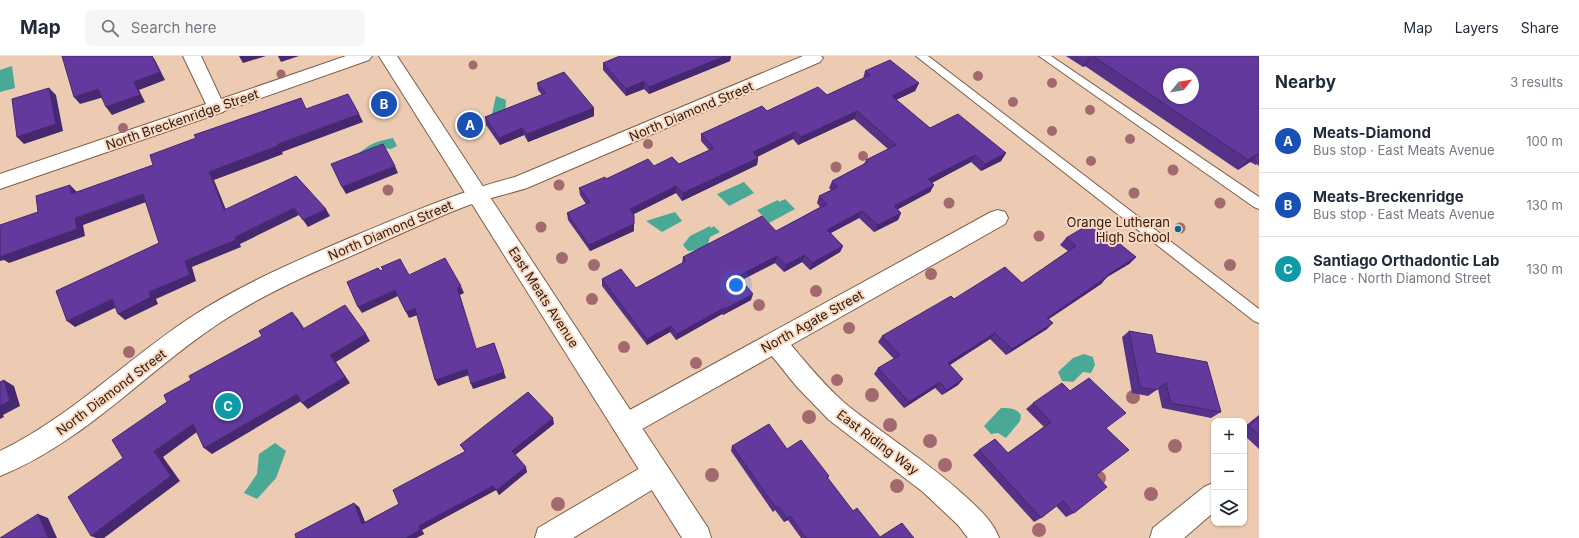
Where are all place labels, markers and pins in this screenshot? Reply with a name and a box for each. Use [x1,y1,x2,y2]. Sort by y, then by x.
pin: B [371,89,397,119]
pin: A [457,110,483,140]
place label: Orange Lutheran High School [1067,214,1170,245]
marker: Orange Lutheran High School [1173,224,1183,234]
pin: C [215,391,241,421]

